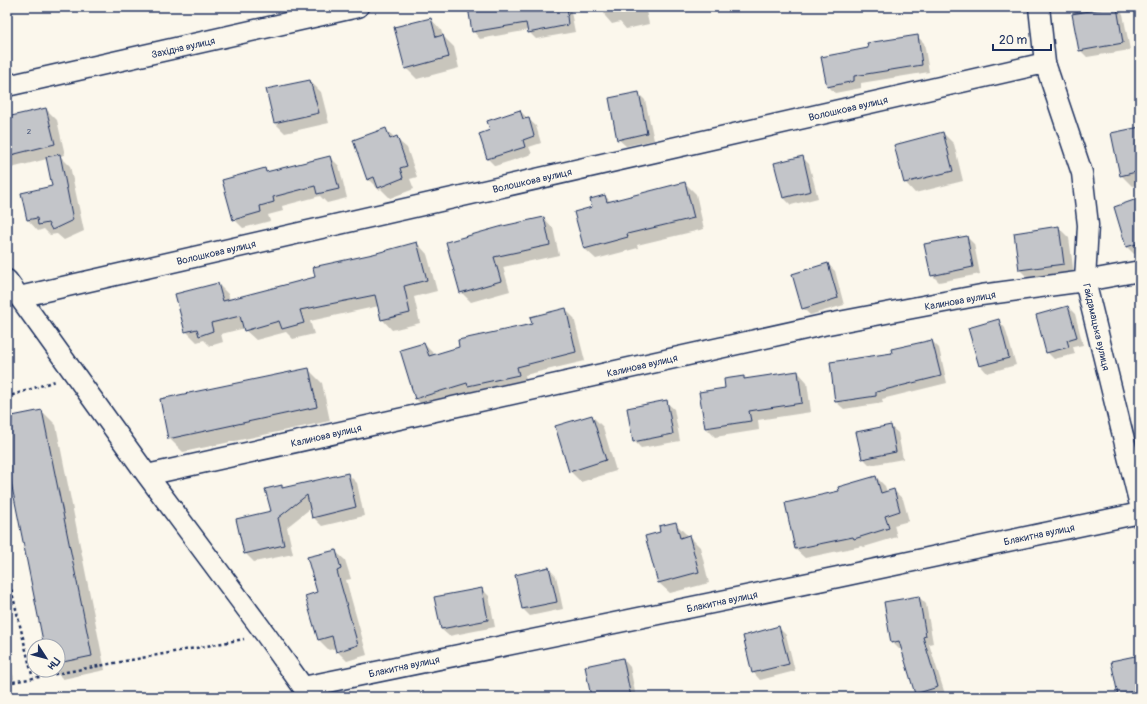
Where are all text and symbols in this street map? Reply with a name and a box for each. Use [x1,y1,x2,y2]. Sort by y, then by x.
scale bar [993,26,1051,52]
text: 20 m [999,33,1028,48]
street label: Західна вулиця [150,35,217,61]
street label: Волошкова вулиця [807,94,889,124]
house number: 2 [27,127,32,136]
street label: Волошкова вулиця [491,166,573,196]
street label: Волошкова вулиця [175,238,257,268]
street label: Гайдамацька вулиця [1080,283,1112,372]
street label: Калинова вулиця [924,289,997,313]
street label: Калинова вулиця [606,352,679,380]
street label: Калинова вулиця [290,422,363,450]
street label: Блакитна вулиця [1003,522,1076,548]
street label: Блакитна вулиця [686,589,759,615]
north arrow [26,638,66,678]
street label: Блакитна вулиця [368,654,441,680]
text: Пн [45,655,62,673]

